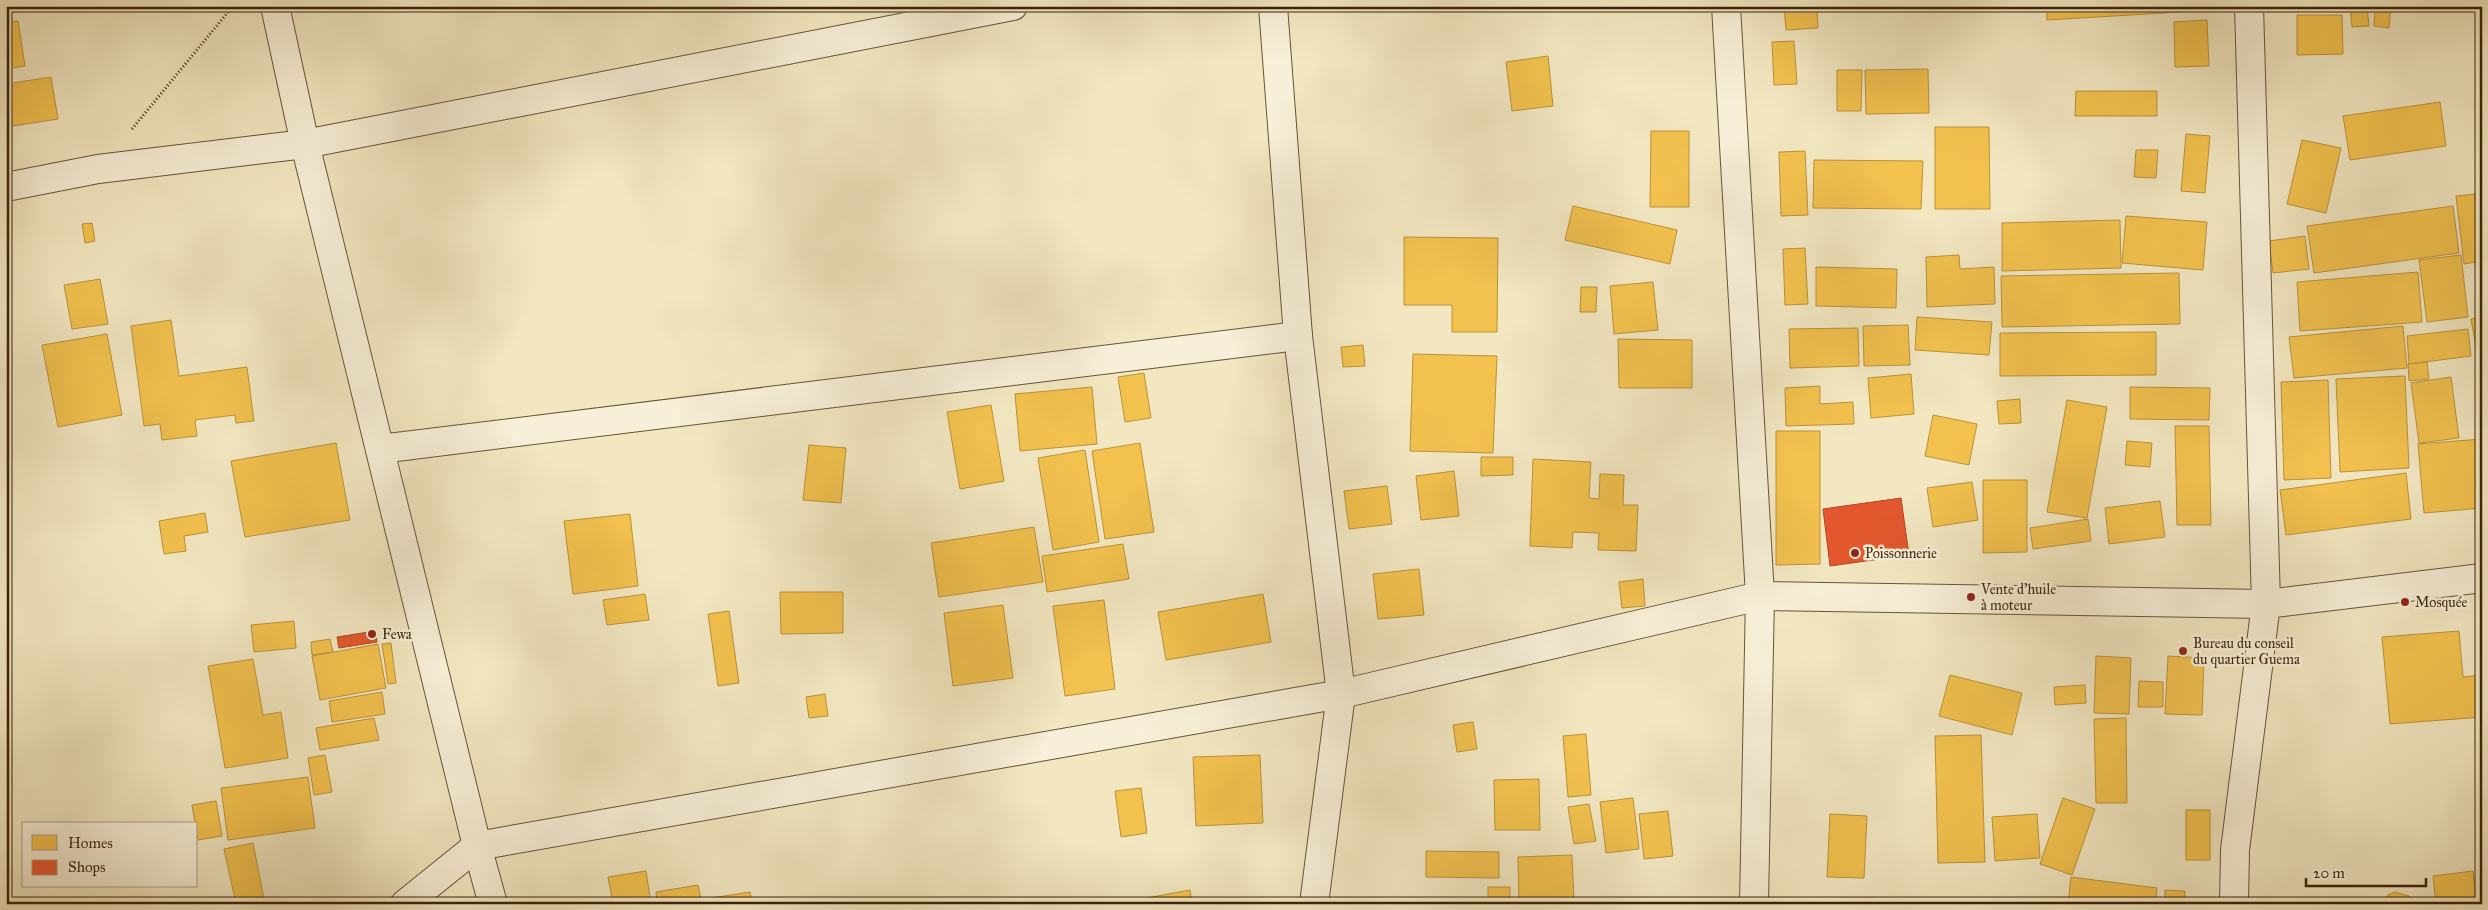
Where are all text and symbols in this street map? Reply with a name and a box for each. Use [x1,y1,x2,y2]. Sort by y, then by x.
place label: Poissonnerie [1865,545,1937,562]
marker: Poissonnerie [1849,547,1861,559]
place label: Vente d'huile à moteur [1980,581,2056,614]
marker: Vente d'huile à moteur [1965,591,1977,603]
place label: Mosquée [2415,594,2468,612]
marker: Mosquée [2399,596,2411,608]
place label: Fewa [382,626,412,643]
marker: Fewa [366,628,378,640]
place label: Bureau du conseil du quartier Guema [2193,635,2300,669]
marker: Bureau du conseil du quartier Guema [2177,645,2189,657]
legend [22,822,198,888]
text: Homes [68,834,113,852]
scale bar [2306,855,2426,887]
text: Shops [68,858,106,876]
text: 20 m [2313,864,2345,882]

